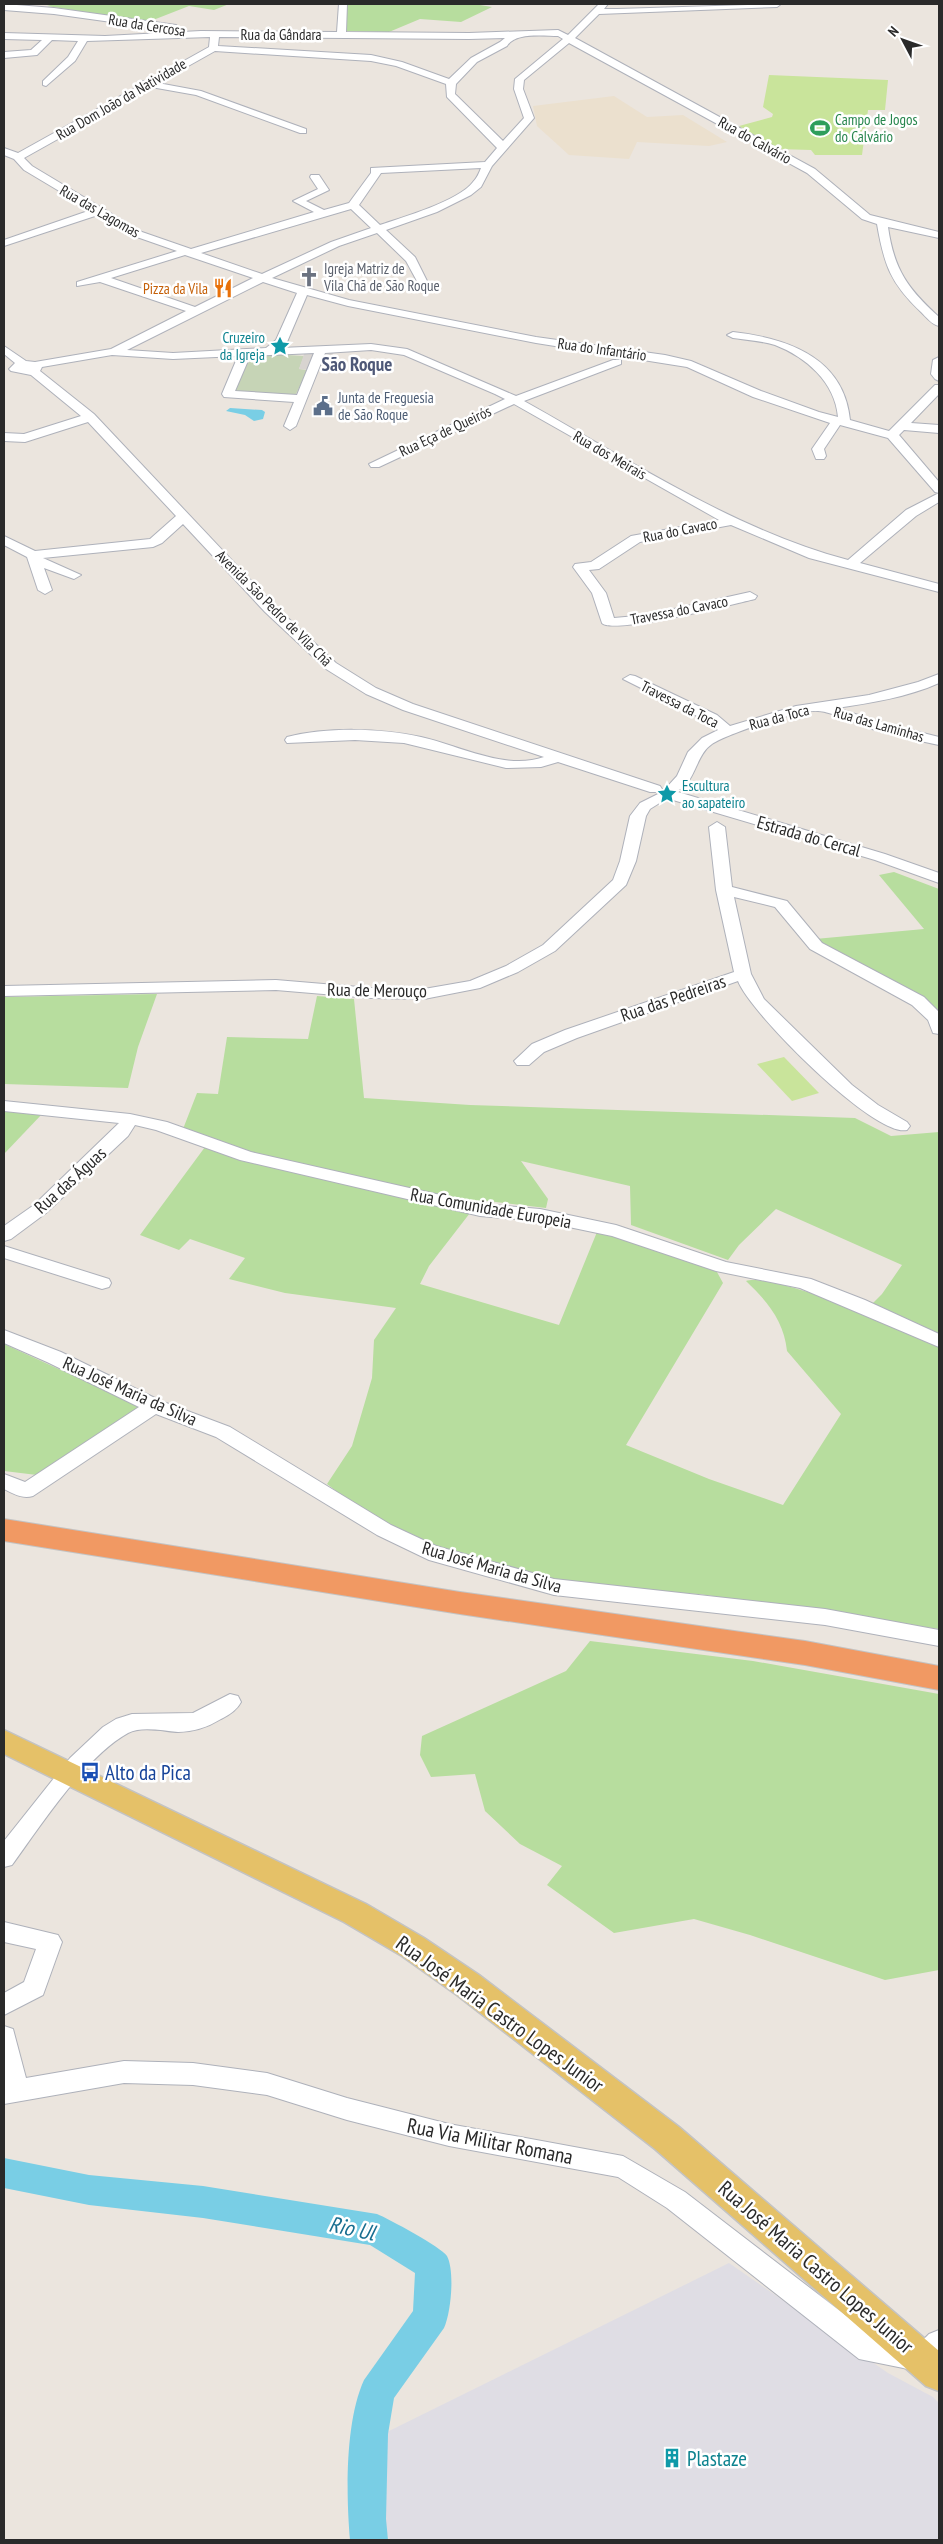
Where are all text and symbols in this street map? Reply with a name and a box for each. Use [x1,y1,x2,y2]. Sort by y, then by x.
street label: Rua da Cercosa [107,10,187,40]
north arrow [878,15,928,65]
text: N [884,23,902,40]
street label: Rua da Gândara [240,25,322,44]
street label: Rua Dom João da Natividade [52,54,190,144]
place label: Campo de Jogos do Calvário [835,110,918,146]
street label: Rua do Calvário [715,112,795,168]
sports icon: Campo de Jogos do Calvário [809,117,831,139]
street label: Rua das Lagomas [57,180,143,242]
place label: Igreja Matriz de Vila Chã de São Roque [323,259,440,295]
church icon: Igreja Matriz de Vila Chã de São Roque [298,266,320,288]
restaurant icon: Pizza da Vila [212,277,234,299]
place label: Pizza da Vila [143,279,208,298]
place label: Cruzeiro da Igreja [220,328,265,364]
street label: Rua do Infantário [556,333,648,365]
place icon: Cruzeiro da Igreja [269,335,291,357]
district label: São Roque [322,352,392,376]
place label: Junta de Freguesia de São Roque [337,388,434,424]
public building icon: Junta de Freguesia de São Roque [312,395,334,417]
street label: Rua Eça de Queirós [396,401,494,461]
street label: Rua dos Meirais [570,426,650,484]
street label: Rua do Cavaco [641,514,719,546]
street label: Avenida São Pedro de Vila Chã [212,546,336,670]
street label: Travessa do Cavaco [629,591,729,629]
street label: Travessa da Toca [638,676,722,732]
street label: Rua da Toca [747,700,811,734]
street label: Rua das Laminhas [832,702,926,746]
place label: Escultura ao sapateiro [682,776,745,812]
place icon: Escultura ao sapateiro [656,783,678,805]
street label: Estrada do Cercal [754,810,864,862]
street label: Rua das Pedreiras [617,969,729,1027]
street label: Rua de Merouço [327,978,427,1002]
street label: Rua das Águas [29,1142,111,1218]
street label: Rua Comunidade Europeia [409,1183,573,1233]
street label: Rua José Maria da Silva [59,1351,201,1431]
street label: Rua José Maria da Silva [420,1536,564,1598]
place label: Alto da Pica [105,1759,191,1786]
bus stop icon: Alto da Pica [79,1761,101,1783]
street label: Rua José Maria Castro Lopes Junior [391,1930,609,2099]
street label: Rua Via Militar Romana [405,2112,575,2170]
street label: Rua José Maria Castro Lopes Junior [713,2175,919,2359]
water label: Rio Ul [327,2210,379,2247]
place label: Plastaze [687,2445,747,2472]
building icon: Plastaze [661,2447,683,2469]

